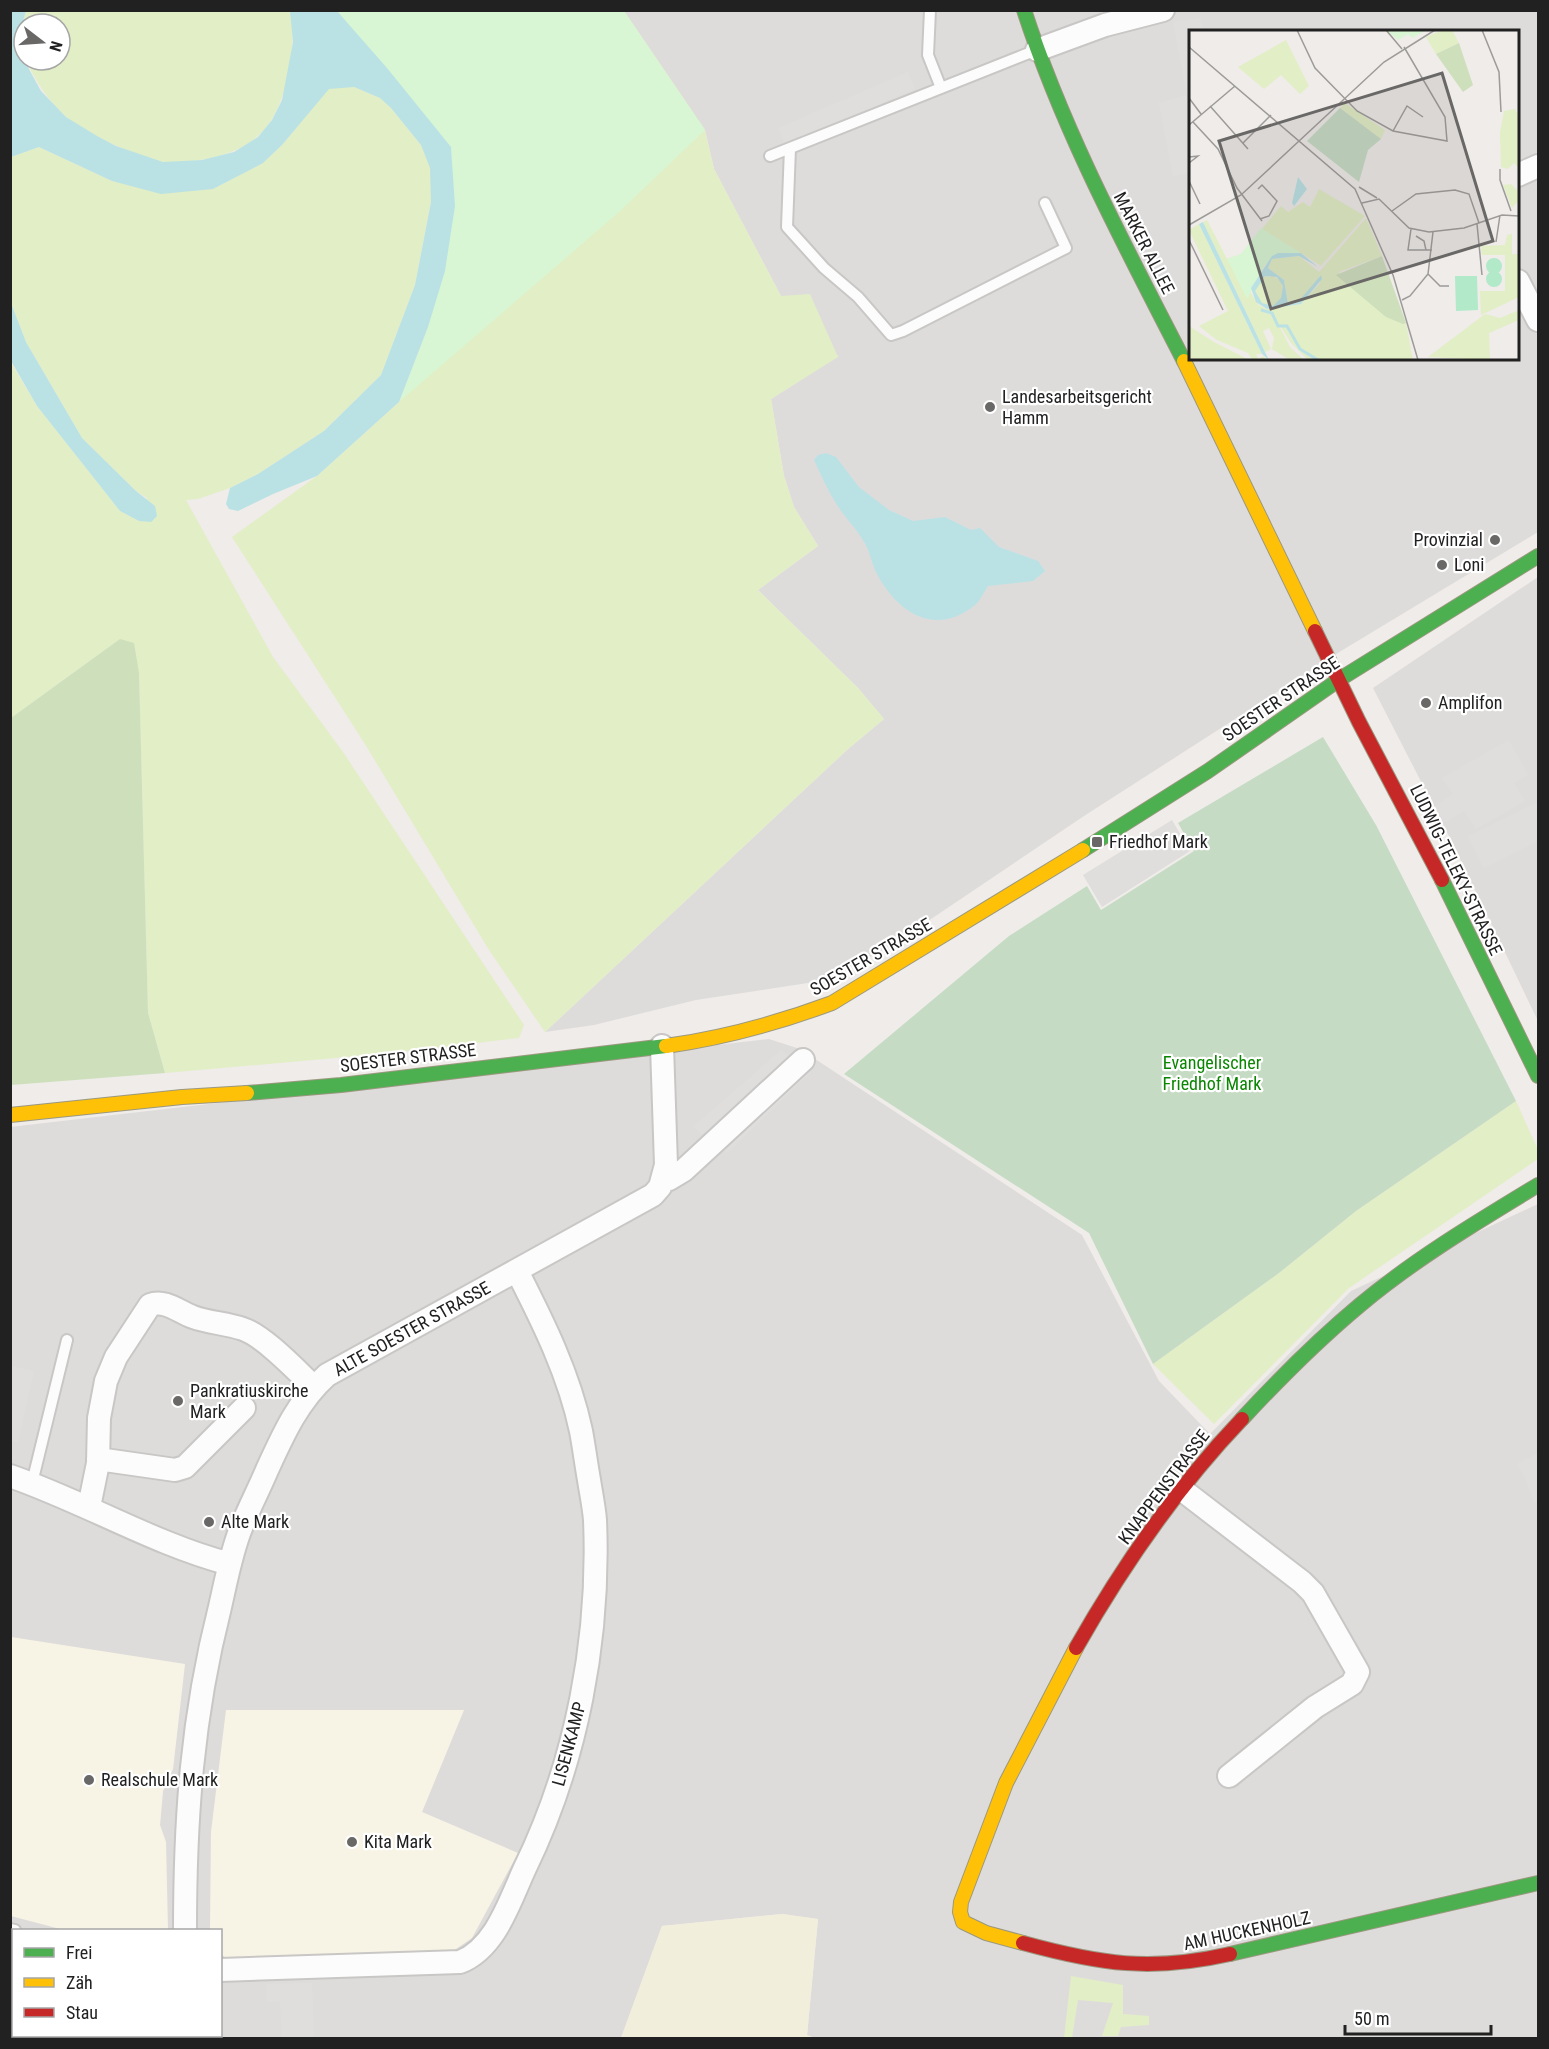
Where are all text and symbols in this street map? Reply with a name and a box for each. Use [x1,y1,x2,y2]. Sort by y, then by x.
north arrow [12,12,72,72]
inset map [1189,30,1519,360]
text: N [45,39,66,54]
street label: MARKER ALLEE [1110,188,1179,297]
place label: Landesarbeitsgericht Hamm [1002,386,1152,428]
marker: Landesarbeitsgericht Hamm [983,400,997,414]
place label: Provinzial [1413,529,1483,550]
marker: Provinzial [1488,533,1502,547]
place label: Loni [1454,554,1484,575]
marker: Loni [1435,558,1449,572]
street label: SOESTER STRASSE [1218,652,1343,746]
place label: Amplifon [1438,692,1503,713]
marker: Amplifon [1419,696,1433,710]
street label: LUDWIG-TELEKY-STRASSE [1406,781,1507,959]
place label: Friedhof Mark [1109,831,1208,852]
marker: Friedhof Mark [1090,835,1104,849]
street label: SOESTER STRASSE [806,913,935,1000]
street label: SOESTER STRASSE [339,1039,477,1076]
park label: Evangelischer Friedhof Mark [1163,1052,1262,1094]
street label: ALTE SOESTER STRASSE [330,1277,494,1380]
place label: Pankratiuskirche Mark [190,1380,308,1422]
marker: Pankratiuskirche Mark [171,1394,185,1408]
street label: KNAPPENSTRASSE [1114,1425,1213,1548]
place label: Alte Mark [221,1511,289,1532]
marker: Alte Mark [202,1515,216,1529]
street label: LISENKAMP [547,1699,590,1788]
place label: Realschule Mark [101,1769,218,1790]
marker: Realschule Mark [82,1773,96,1787]
place label: Kita Mark [364,1831,432,1852]
marker: Kita Mark [345,1835,359,1849]
street label: AM HUCKENHOLZ [1181,1907,1312,1954]
legend [12,1929,222,2037]
text: Frei [66,1942,92,1963]
text: Zäh [66,1972,93,1993]
scale bar [1345,1998,1490,2036]
text: Stau [66,2002,98,2023]
text: 50 m [1354,2008,1389,2029]

